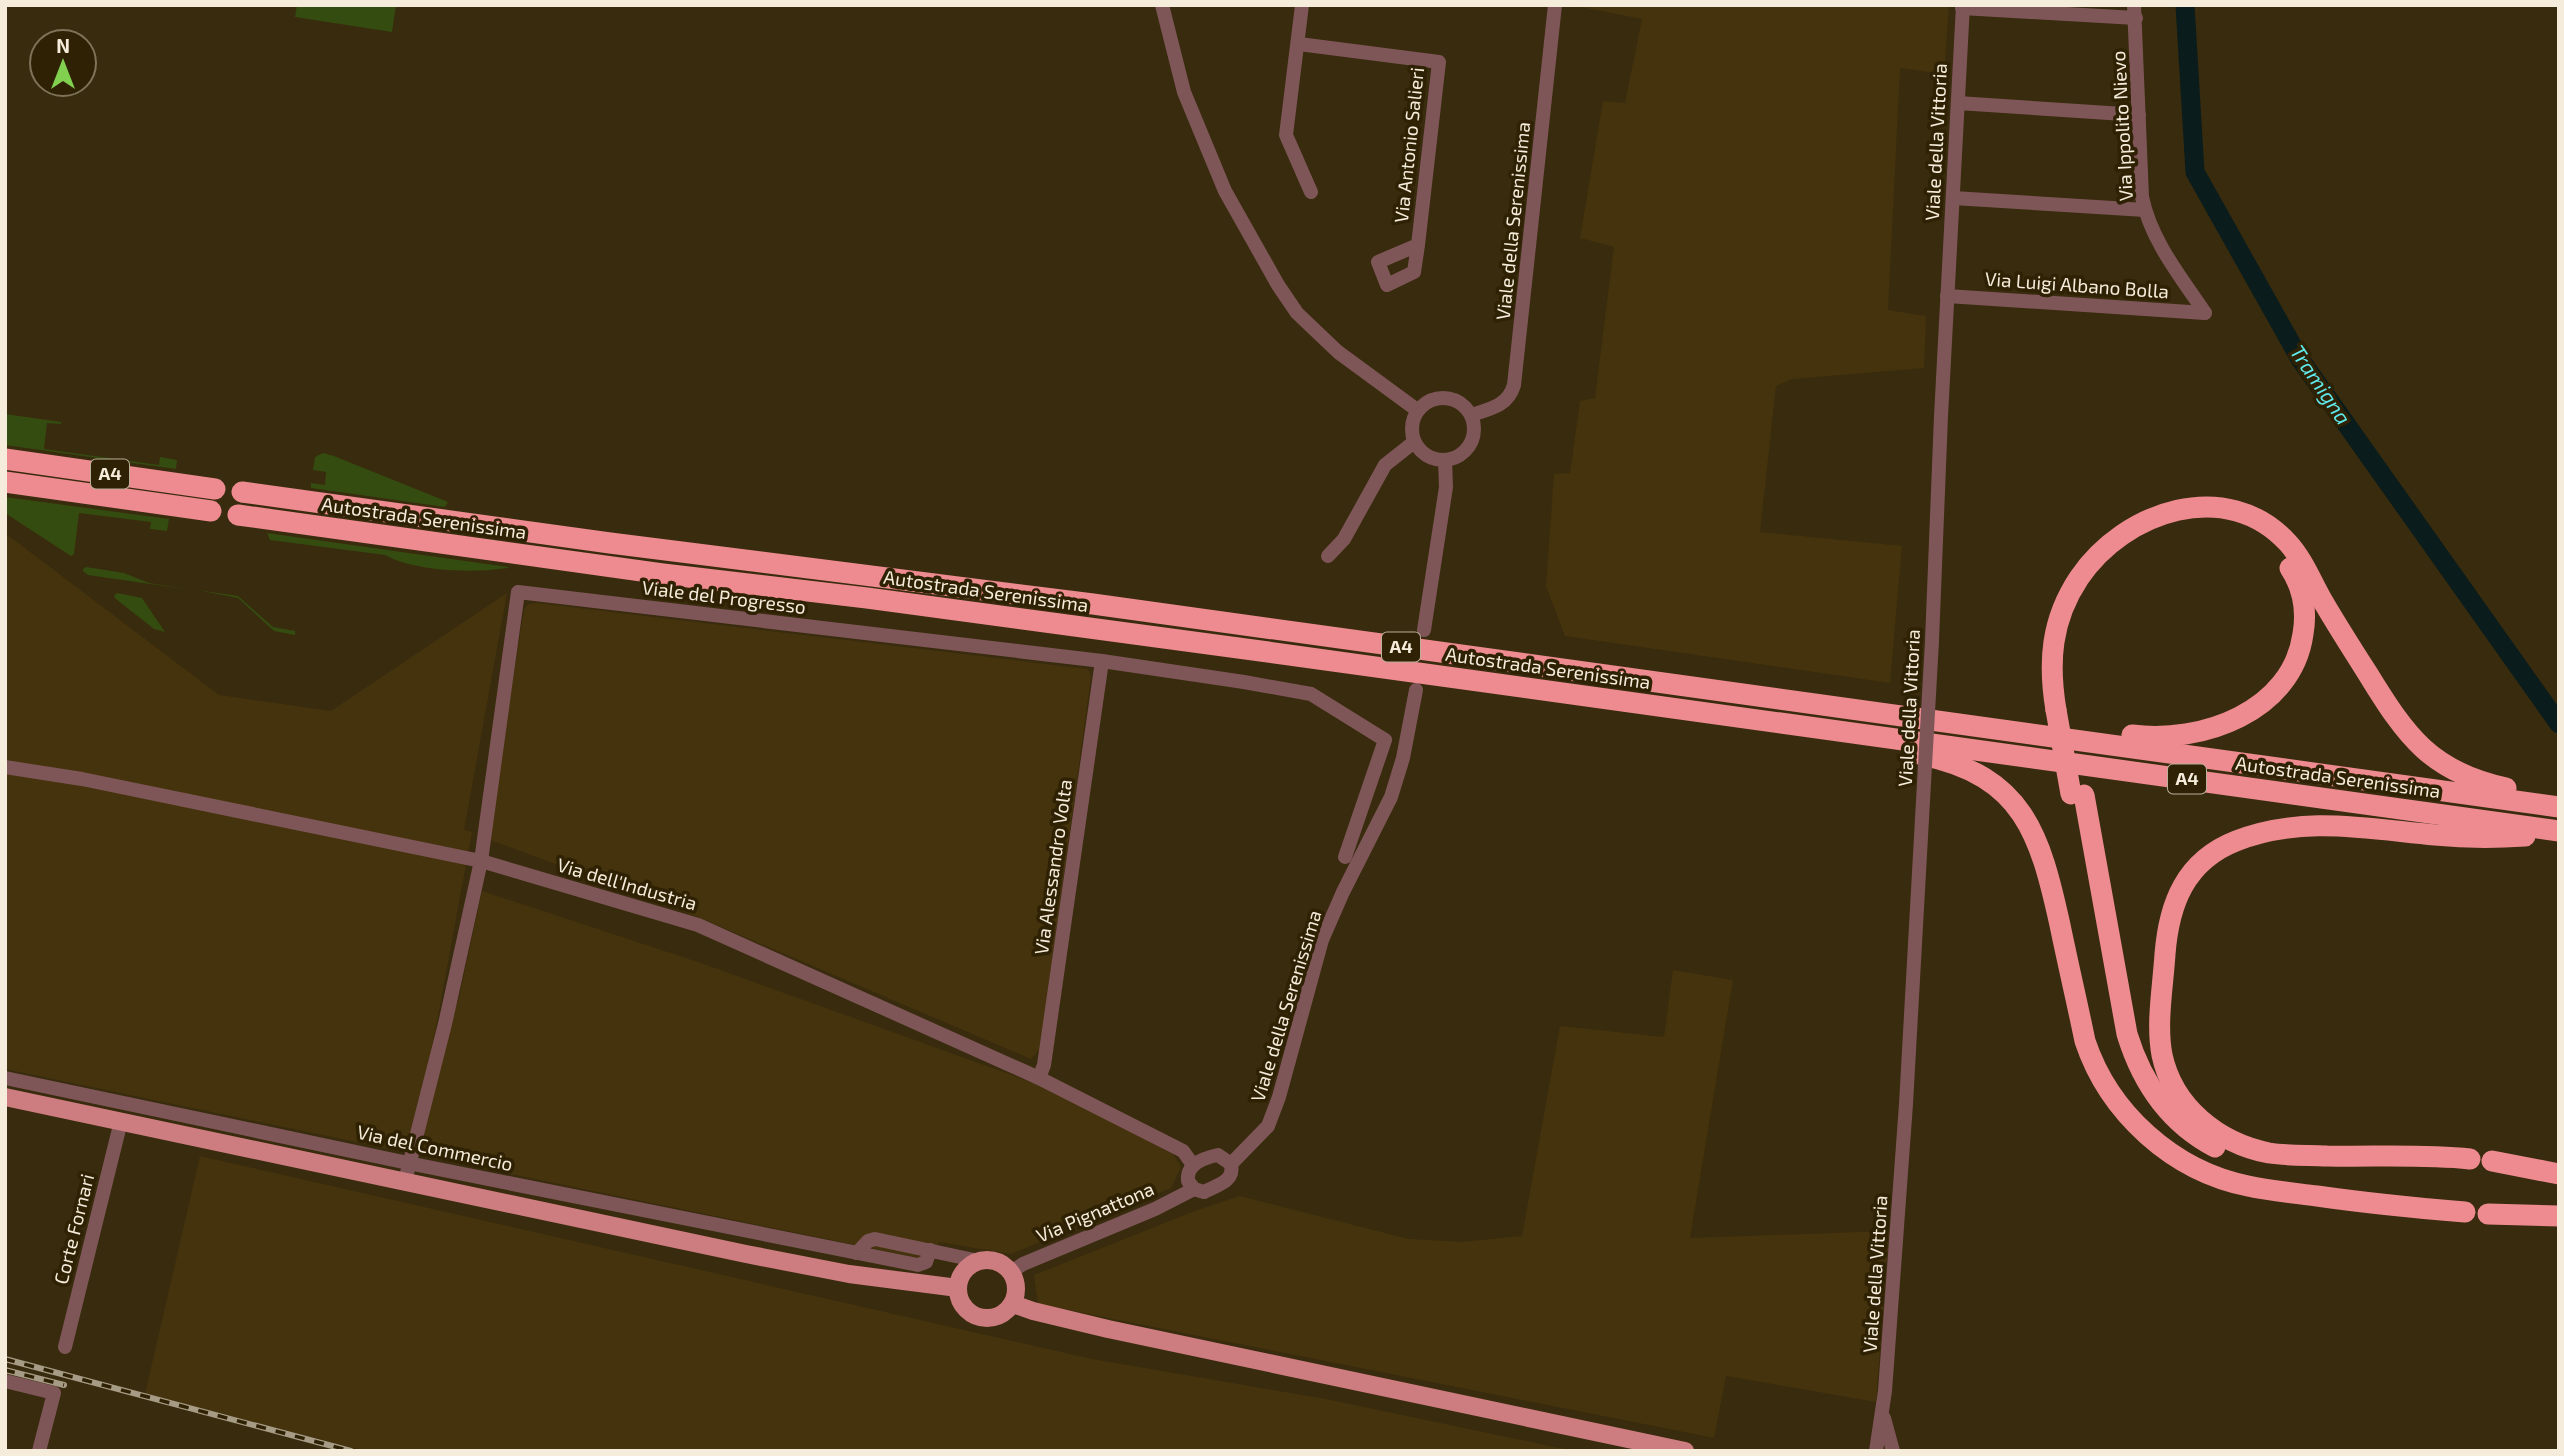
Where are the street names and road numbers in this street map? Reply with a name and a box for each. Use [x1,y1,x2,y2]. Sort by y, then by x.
street label: Via Ippolito Nievo [2106,50,2137,202]
street label: Viale della Vittoria [1920,63,1951,221]
street label: Via Antonio Salieri [1389,66,1428,224]
street label: Viale della Serenissima [1491,121,1534,321]
street label: Via Luigi Albano Bolla [1984,267,2170,302]
road number: A4 [91,460,129,488]
street label: Autostrada Serenissima [320,492,528,543]
street label: Autostrada Serenissima [882,565,1090,616]
street label: Viale del Progresso [641,575,807,618]
street label: Viale della Vittoria [1893,629,1924,787]
road number: A4 [1382,632,1420,662]
street label: Autostrada Serenissima [1444,642,1652,693]
street label: Autostrada Serenissima [2234,751,2442,802]
road number: A4 [2168,764,2206,794]
street label: Via Alessandro Volta [1029,778,1076,956]
street label: Via dell'Industria [555,853,700,914]
street label: Viale della Serenissima [1245,907,1326,1104]
street label: Via del Commercio [355,1120,515,1175]
street label: Corte Fornari [49,1171,98,1287]
street label: Via Pignattona [1032,1176,1157,1247]
street label: Viale della Vittoria [1858,1195,1891,1353]

